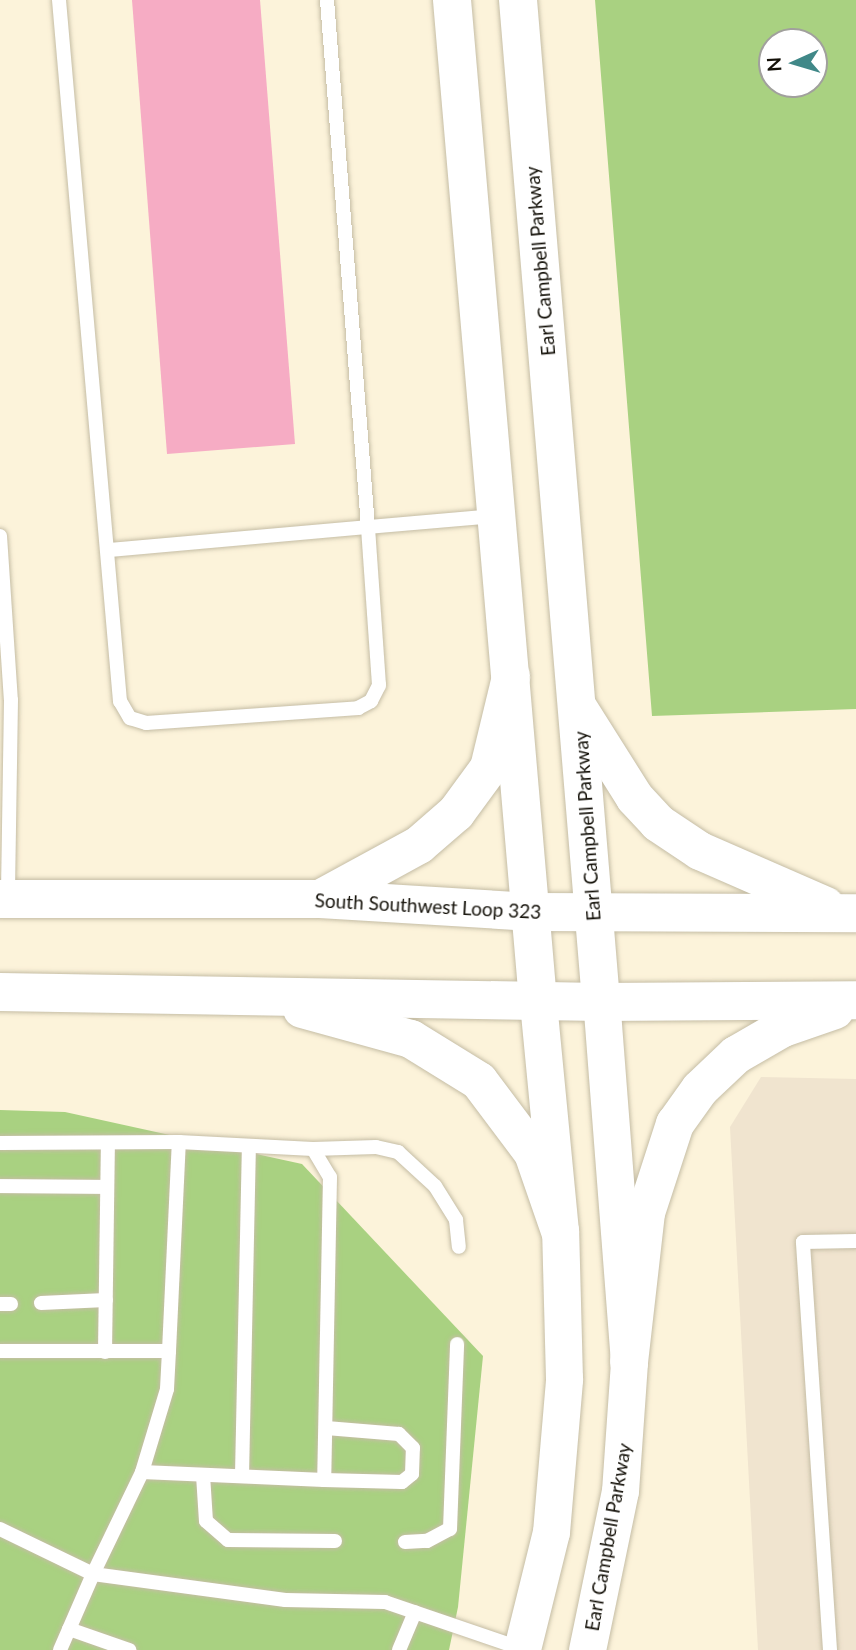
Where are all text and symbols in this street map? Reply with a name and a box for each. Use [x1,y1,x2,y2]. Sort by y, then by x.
north arrow [758,28,828,98]
text: N [762,56,786,72]
street label: Earl Campbell Parkway [520,165,560,357]
street label: Earl Campbell Parkway [569,730,605,922]
street label: South Southwest Loop 323 [314,889,542,923]
street label: Earl Campbell Parkway [580,1441,636,1633]

